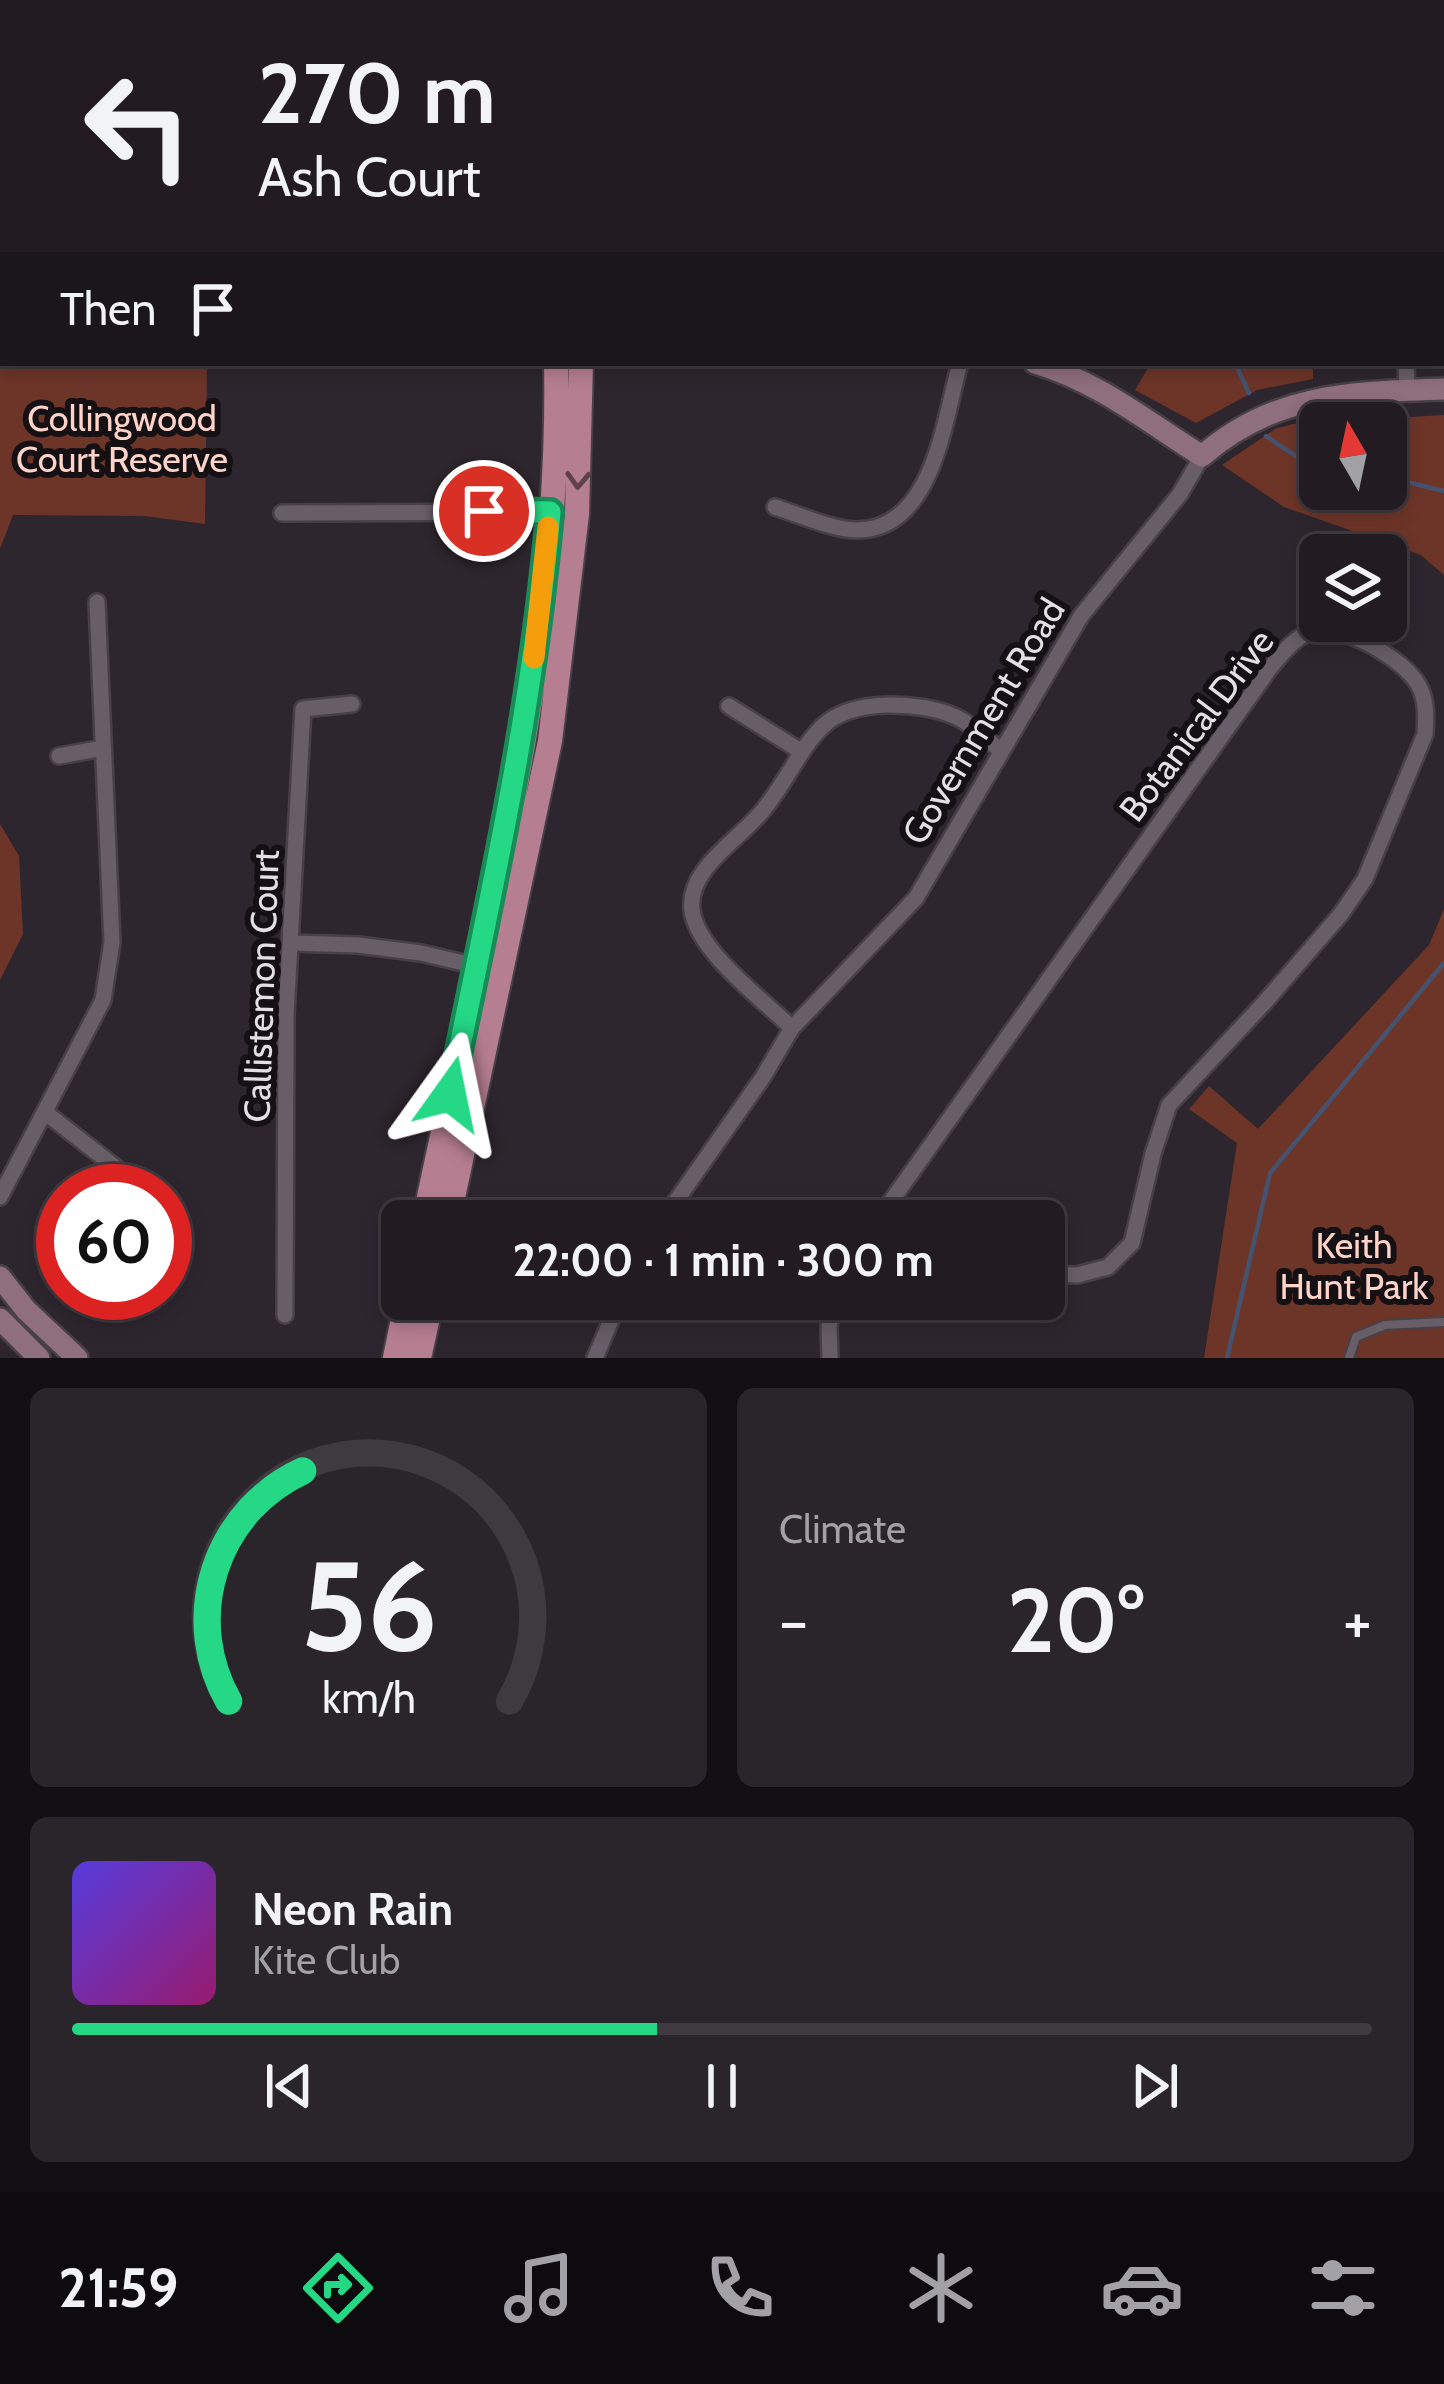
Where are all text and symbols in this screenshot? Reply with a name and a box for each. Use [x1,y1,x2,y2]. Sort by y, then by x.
text: 270 m [258,42,496,144]
icon: left [60,48,216,204]
text: Ash Court [258,144,481,210]
icon: arrive [180,276,246,342]
text: Then [60,282,156,336]
park label: Collingwood Court Reserve [16,396,228,481]
north arrow [1299,402,1407,510]
map controls [1299,402,1407,642]
pin [433,460,535,562]
one-way arrow [565,471,591,490]
icon: arrive [451,478,517,544]
button: layers [1299,534,1407,642]
street label: Government Road [892,590,1074,852]
street label: Botanical Drive [1109,620,1283,830]
street label: Callistemon Court [234,849,288,1123]
position arrow [387,1031,513,1157]
speed limit sign: 60 [36,1164,192,1320]
park label: Keith Hunt Park [1280,1223,1429,1308]
text: 22:00 · 1 min · 300 m [512,1233,934,1287]
text: Climate [779,1505,906,1553]
text: 56 [300,1530,437,1681]
text: 20° [1007,1565,1144,1675]
text: − [779,1580,808,1661]
text: + [1343,1580,1372,1661]
text: km/h [322,1671,415,1723]
text: Neon Rain [252,1882,453,1936]
text: Kite Club [252,1936,400,1984]
icon: previous [256,2053,322,2119]
icon: pause [689,2053,755,2119]
icon: next [1122,2053,1188,2119]
icon: directions [296,2246,380,2330]
icon: music [497,2246,581,2330]
icon: phone [698,2246,782,2330]
icon: climate [899,2246,983,2330]
icon: car [1100,2246,1184,2330]
icon: filters [1301,2246,1385,2330]
text: 21:59 [59,2255,178,2321]

